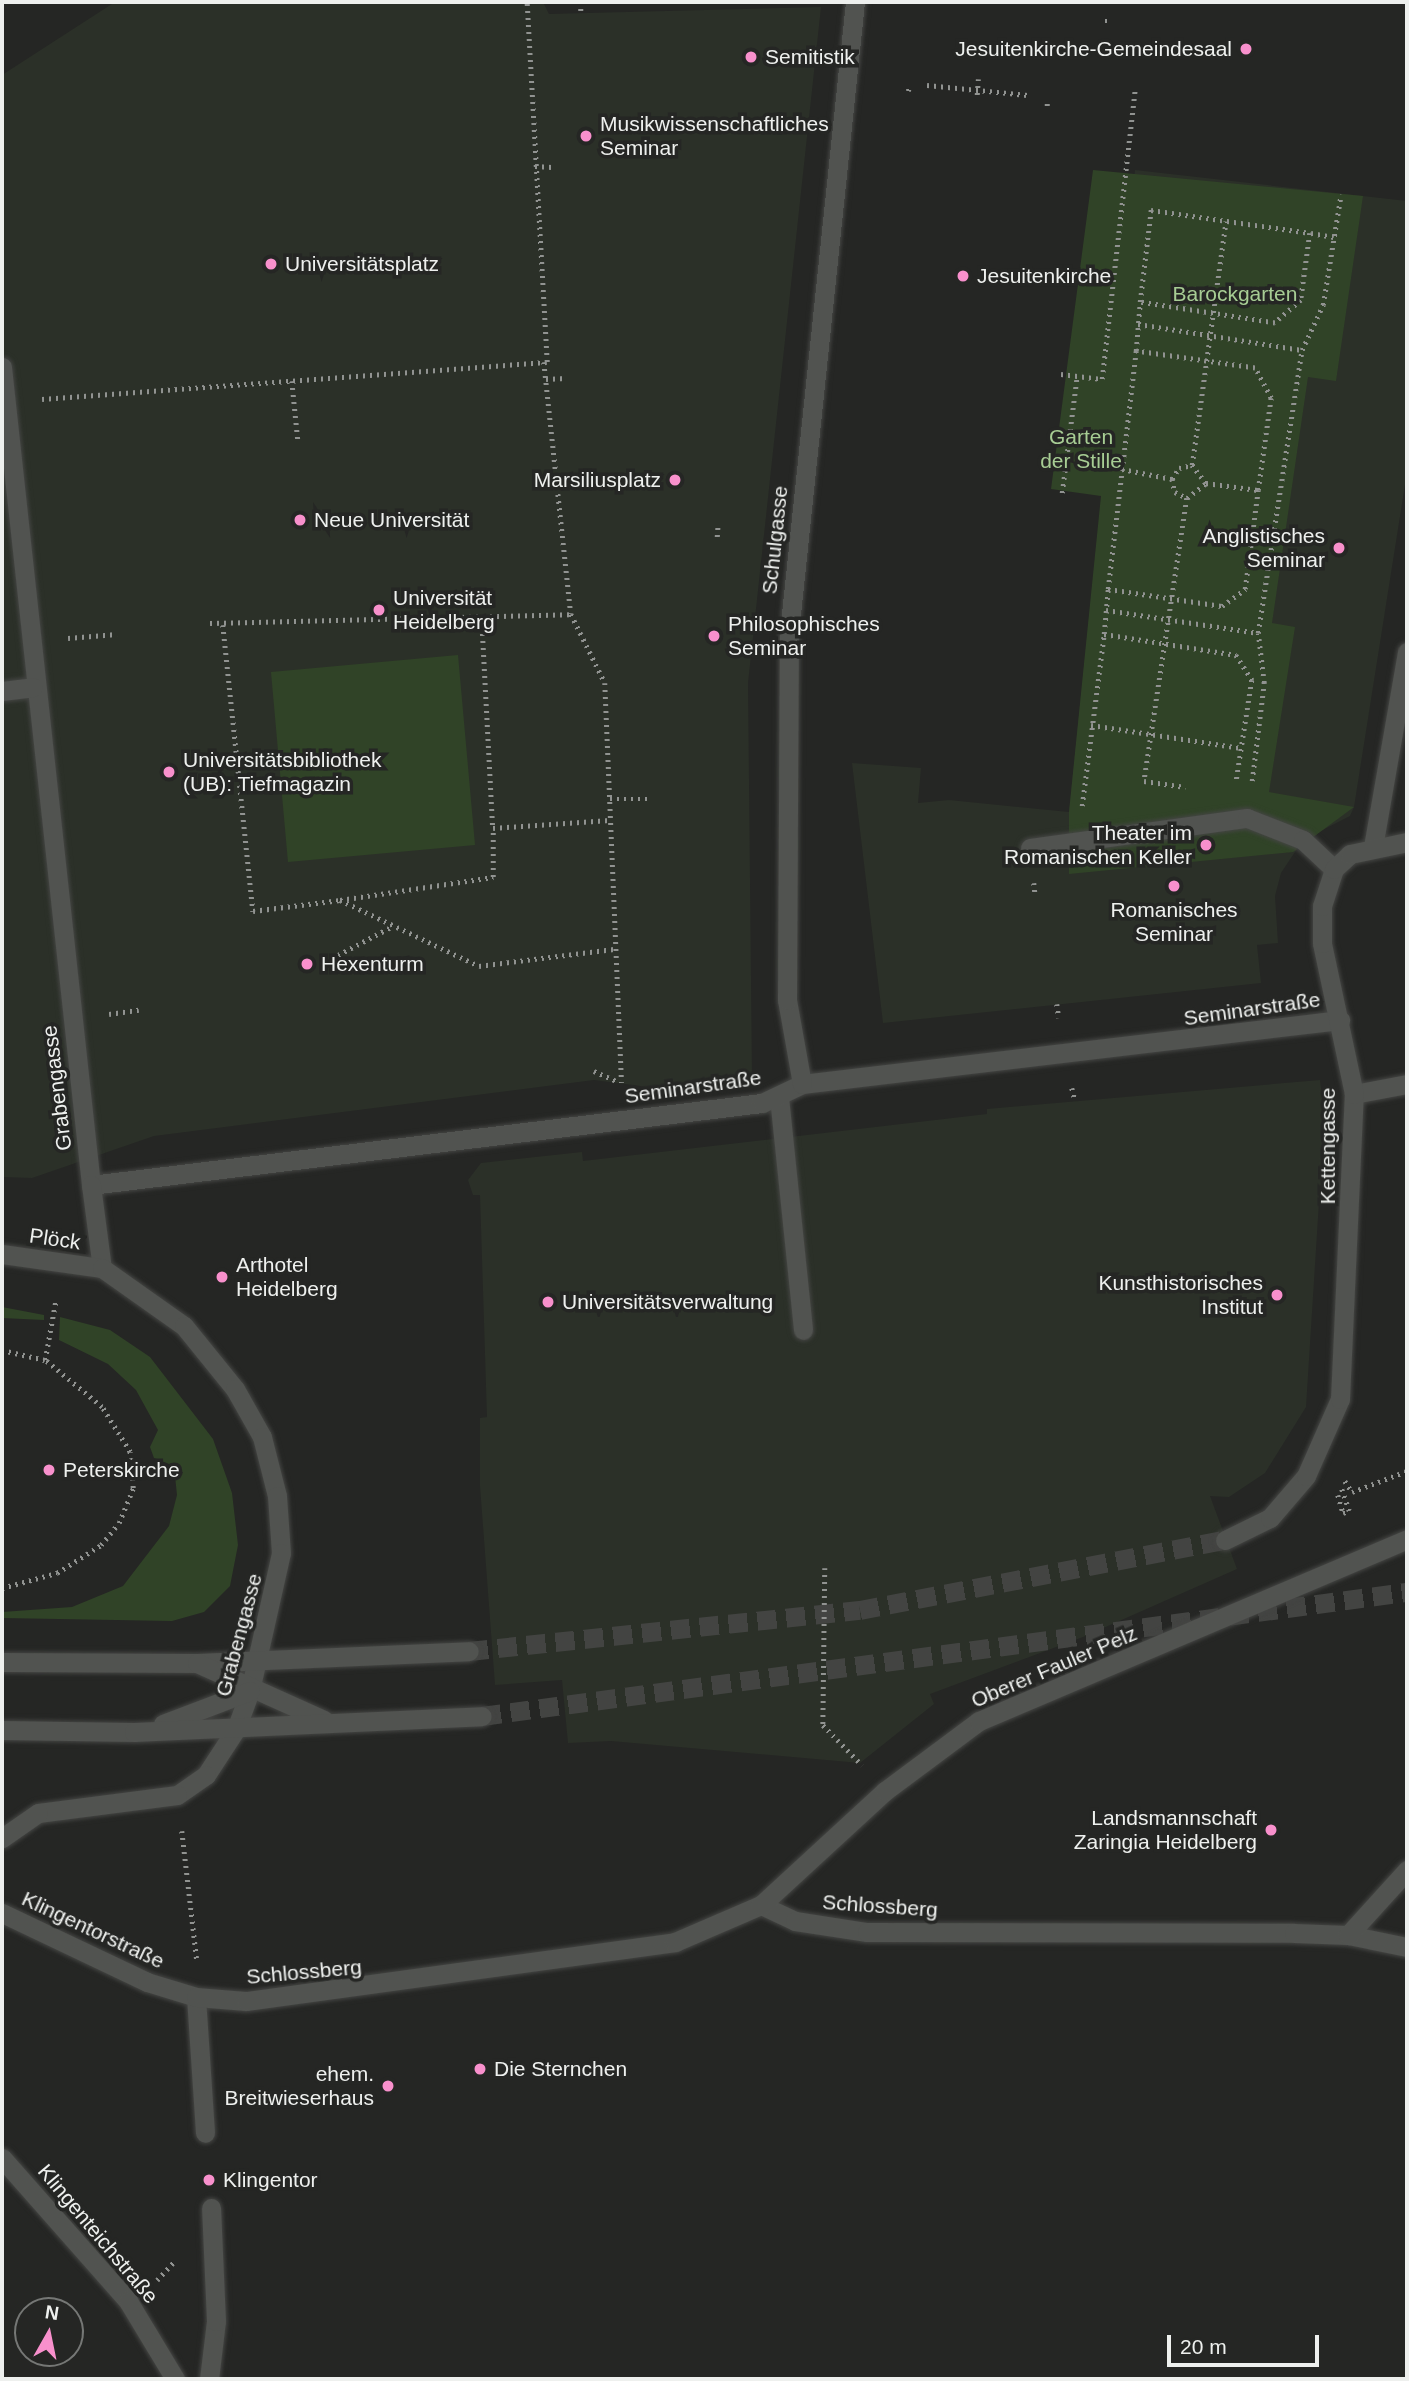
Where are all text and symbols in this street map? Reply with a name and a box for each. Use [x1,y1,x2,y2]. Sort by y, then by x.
place label: Jesuitenkirche-Gemeindesaal [955,36,1232,62]
marker: Jesuitenkirche-Gemeindesaal [1238,41,1254,57]
place label: Semitistik [765,44,855,70]
marker: Semitistik [743,49,759,65]
place label: Musikwissenschaftliches Seminar [600,111,829,161]
marker: Musikwissenschaftliches Seminar [578,128,594,144]
place label: Universitätsplatz [285,251,439,277]
marker: Universitätsplatz [263,256,279,272]
place label: Jesuitenkirche [977,263,1111,289]
marker: Jesuitenkirche [955,268,971,284]
park label: Barockgarten [1173,281,1297,307]
park label: Garten der Stille [1040,424,1122,474]
place label: Marsiliusplatz [534,467,661,493]
marker: Marsiliusplatz [667,472,683,488]
street label: Schulgasse [757,485,793,595]
place label: Neue Universität [314,507,469,533]
marker: Neue Universität [292,512,308,528]
place label: Anglistisches Seminar [1202,523,1325,573]
marker: Anglistisches Seminar [1331,540,1347,556]
place label: Universität Heidelberg [393,585,495,635]
marker: Universität Heidelberg [371,602,387,618]
place label: Philosophisches Seminar [728,611,880,661]
marker: Philosophisches Seminar [706,628,722,644]
place label: Universitätsbibliothek (UB): Tiefmagazin [183,747,381,797]
marker: Universitätsbibliothek (UB): Tiefmagazin [161,764,177,780]
place label: Theater im Romanischen Keller [1004,820,1192,870]
marker: Theater im Romanischen Keller [1198,837,1214,853]
marker: Romanisches Seminar [1166,878,1182,894]
place label: Romanisches Seminar [1110,897,1238,947]
place label: Hexenturm [321,951,424,977]
marker: Hexenturm [299,956,315,972]
street label: Seminarstraße [1182,987,1322,1031]
street label: Grabengasse [37,1024,77,1152]
street label: Seminarstraße [623,1065,763,1109]
street label: Kettengasse [1315,1088,1341,1204]
street label: Plöck [28,1223,82,1255]
place label: Arthotel Heidelberg [236,1252,338,1302]
marker: Arthotel Heidelberg [214,1269,230,1285]
place label: Kunsthistorisches Institut [1098,1270,1263,1320]
marker: Kunsthistorisches Institut [1269,1287,1285,1303]
place label: Universitätsverwaltung [562,1289,773,1315]
marker: Universitätsverwaltung [540,1294,556,1310]
place label: Peterskirche [63,1457,180,1483]
marker: Peterskirche [41,1462,57,1478]
street label: Grabengasse [211,1571,267,1699]
street label: Oberer Fauler Pelz [967,1621,1141,1713]
place label: Landsmannschaft Zaringia Heidelberg [1074,1805,1257,1855]
marker: Landsmannschaft Zaringia Heidelberg [1263,1822,1279,1838]
street label: Klingentorstraße [18,1886,168,1974]
street label: Schlossberg [821,1889,939,1923]
street label: Schlossberg [245,1954,363,1990]
place label: Die Sternchen [494,2056,627,2082]
place label: ehem. Breitwieserhaus [225,2061,374,2111]
marker: Die Sternchen [472,2061,488,2077]
marker: ehem. Breitwieserhaus [380,2078,396,2094]
street label: Klingenteichstraße [32,2159,164,2309]
place label: Klingentor [223,2167,318,2193]
marker: Klingentor [201,2172,217,2188]
north arrow [14,2297,84,2367]
text: N [44,2301,60,2324]
scale bar [1171,2322,1323,2366]
text: 20 m [1180,2335,1227,2358]

